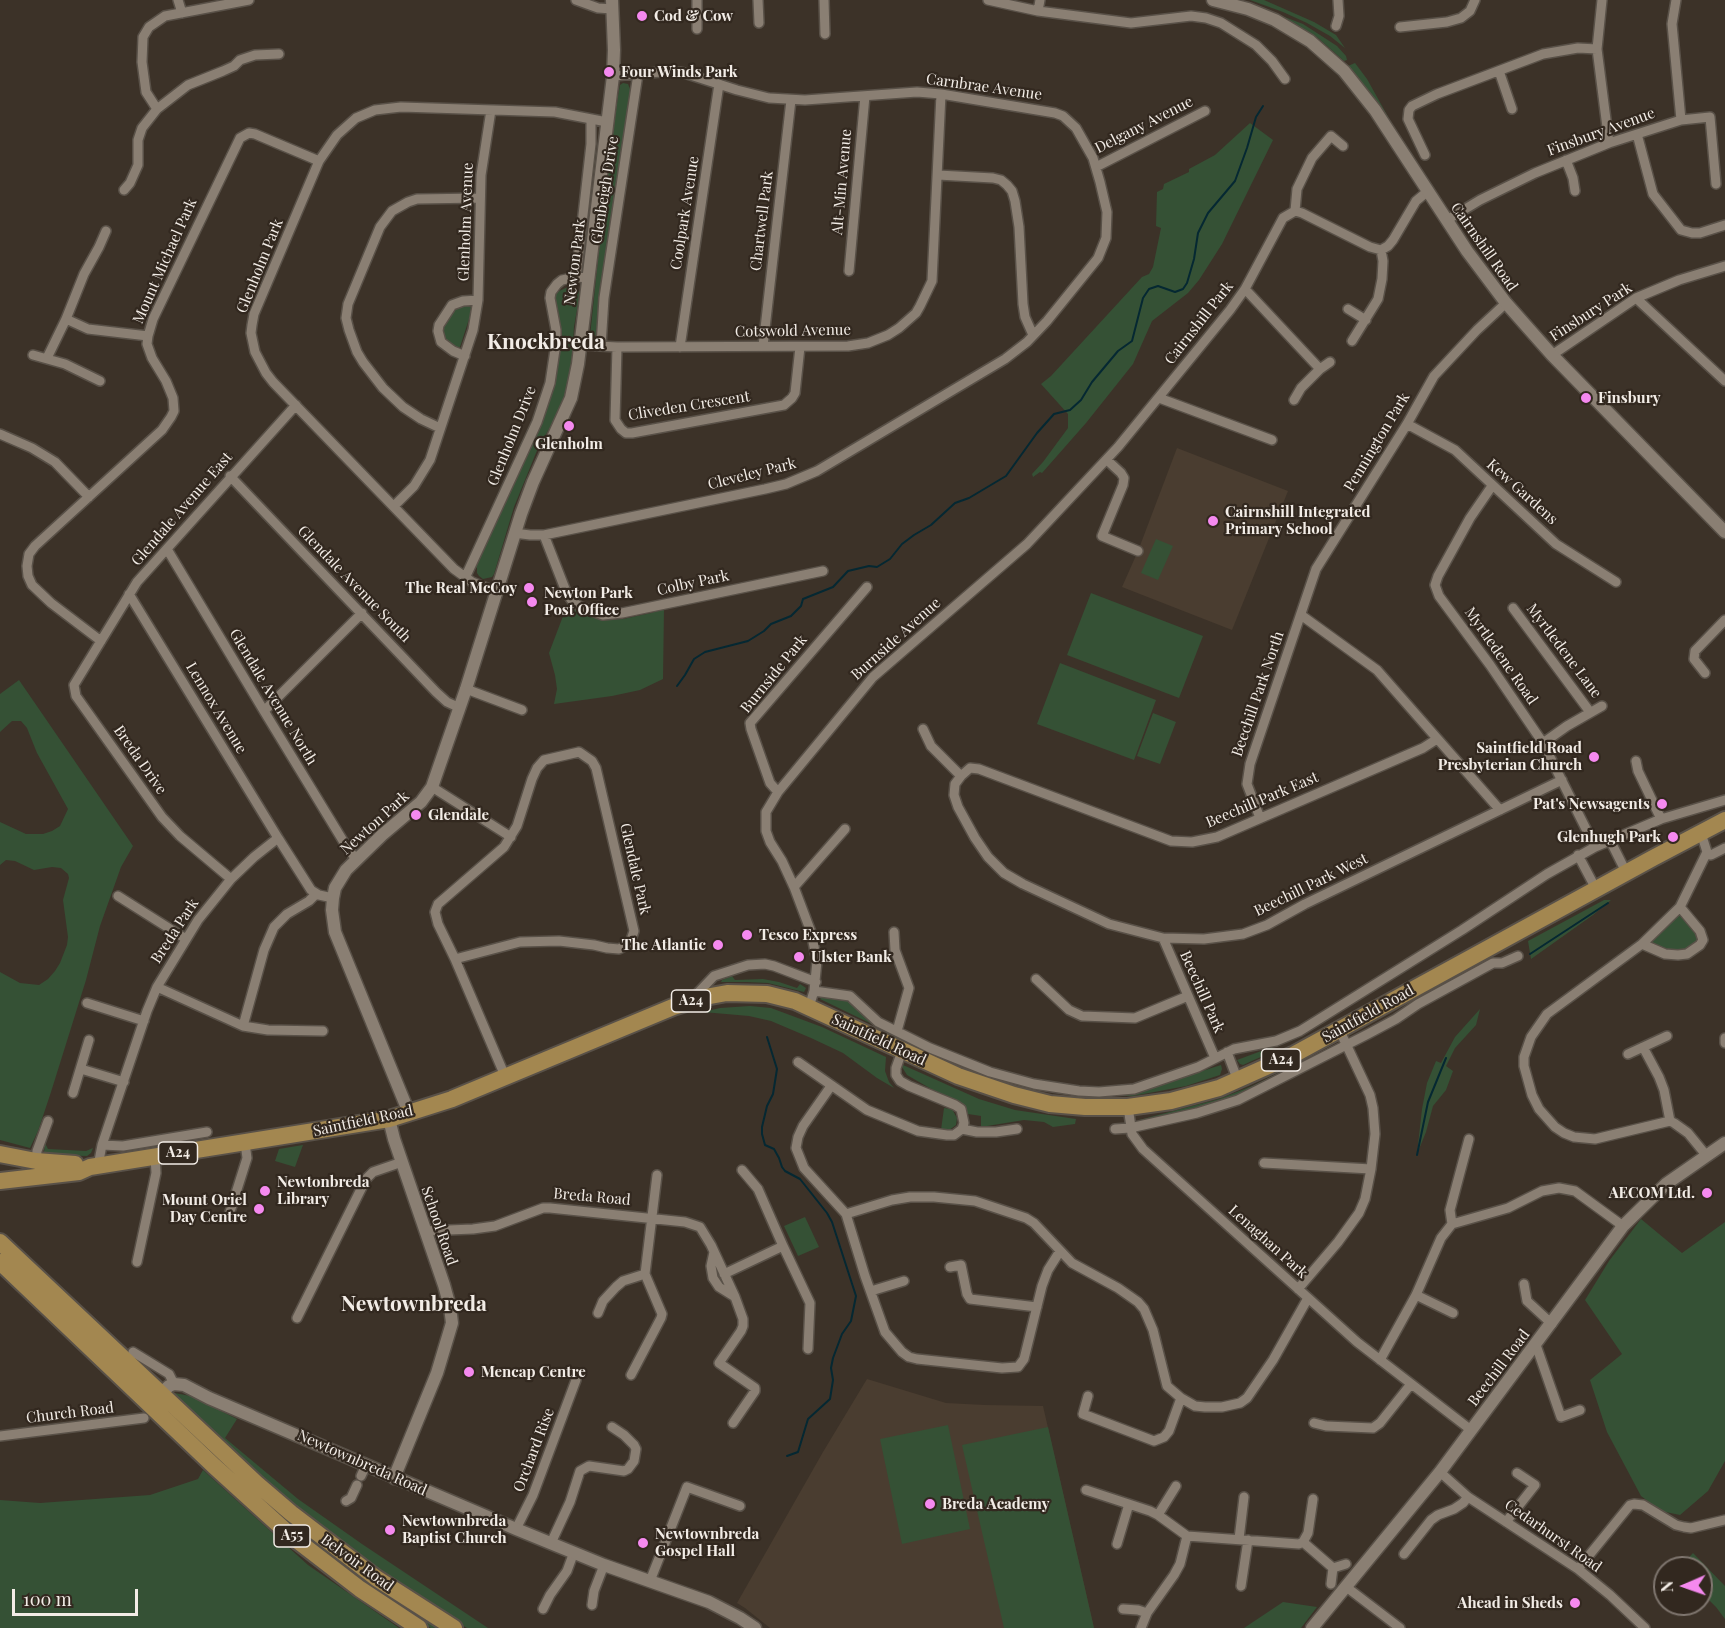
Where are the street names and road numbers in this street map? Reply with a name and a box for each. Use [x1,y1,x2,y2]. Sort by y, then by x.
street label: Carnbrae Avenue [925,70,1043,104]
street label: Delgany Avenue [1092,93,1196,157]
street label: Finsbury Avenue [1545,104,1657,160]
street label: Alt-Min Avenue [828,128,856,236]
street label: Glenbeigh Drive [588,135,622,245]
street label: Coolpark Avenue [667,155,703,271]
street label: Glenholm Avenue [455,162,477,282]
street label: Chartwell Park [747,170,777,272]
street label: Mount Michael Park [129,196,201,326]
street label: Cairnshill Road [1447,199,1521,295]
street label: Glenholm Park [233,216,287,316]
street label: Newton Park [561,218,589,306]
street label: Cairnshill Park [1161,278,1237,368]
street label: Finsbury Park [1546,279,1636,345]
street label: Cotswold Avenue [735,321,851,341]
street label: Glenholm Drive [484,383,540,489]
street label: Cliveden Crescent [627,387,751,425]
street label: Pennington Park [1340,389,1414,495]
street label: Glendale Avenue East [128,449,236,569]
street label: Cleveley Park [706,454,798,494]
street label: Kew Gardens [1483,456,1561,528]
street label: Glendale Avenue South [294,522,414,646]
street label: Colby Park [655,567,731,599]
street label: Burnside Avenue [847,594,945,684]
street label: Myrtledene Lane [1523,600,1605,702]
street label: Myrtledene Road [1461,604,1541,708]
street label: Glendale Avenue North [225,626,321,768]
street label: Beechill Park North [1228,629,1288,759]
street label: Burnside Park [737,631,811,717]
street label: Lennox Avenue [182,659,250,757]
street label: Breda Drive [110,722,170,798]
street label: Beechill Park East [1203,768,1321,832]
street label: Newton Park [337,787,413,859]
street label: Glendale Park [616,821,654,917]
street label: Beechill Park West [1251,850,1371,920]
street label: Breda Park [147,895,203,967]
street label: Beechill Park [1176,948,1228,1036]
street label: Saintfield Road [1319,981,1417,1047]
road number: A24 [672,990,710,1012]
street label: Saintfield Road [829,1010,929,1070]
road number: A24 [1262,1049,1300,1071]
street label: Saintfield Road [311,1102,415,1140]
road number: A24 [158,1142,198,1164]
street label: School Road [417,1184,461,1268]
street label: Breda Road [553,1185,631,1209]
street label: Lenaghan Park [1225,1202,1311,1282]
street label: Beechill Road [1464,1326,1534,1410]
street label: Church Road [25,1399,115,1427]
street label: Orchard Rise [510,1406,558,1494]
street label: Newtownbreda Road [294,1426,430,1500]
street label: Cedarhurst Road [1501,1496,1605,1576]
road number: A55 [274,1525,310,1547]
street label: Belvoir Road [317,1531,397,1595]

